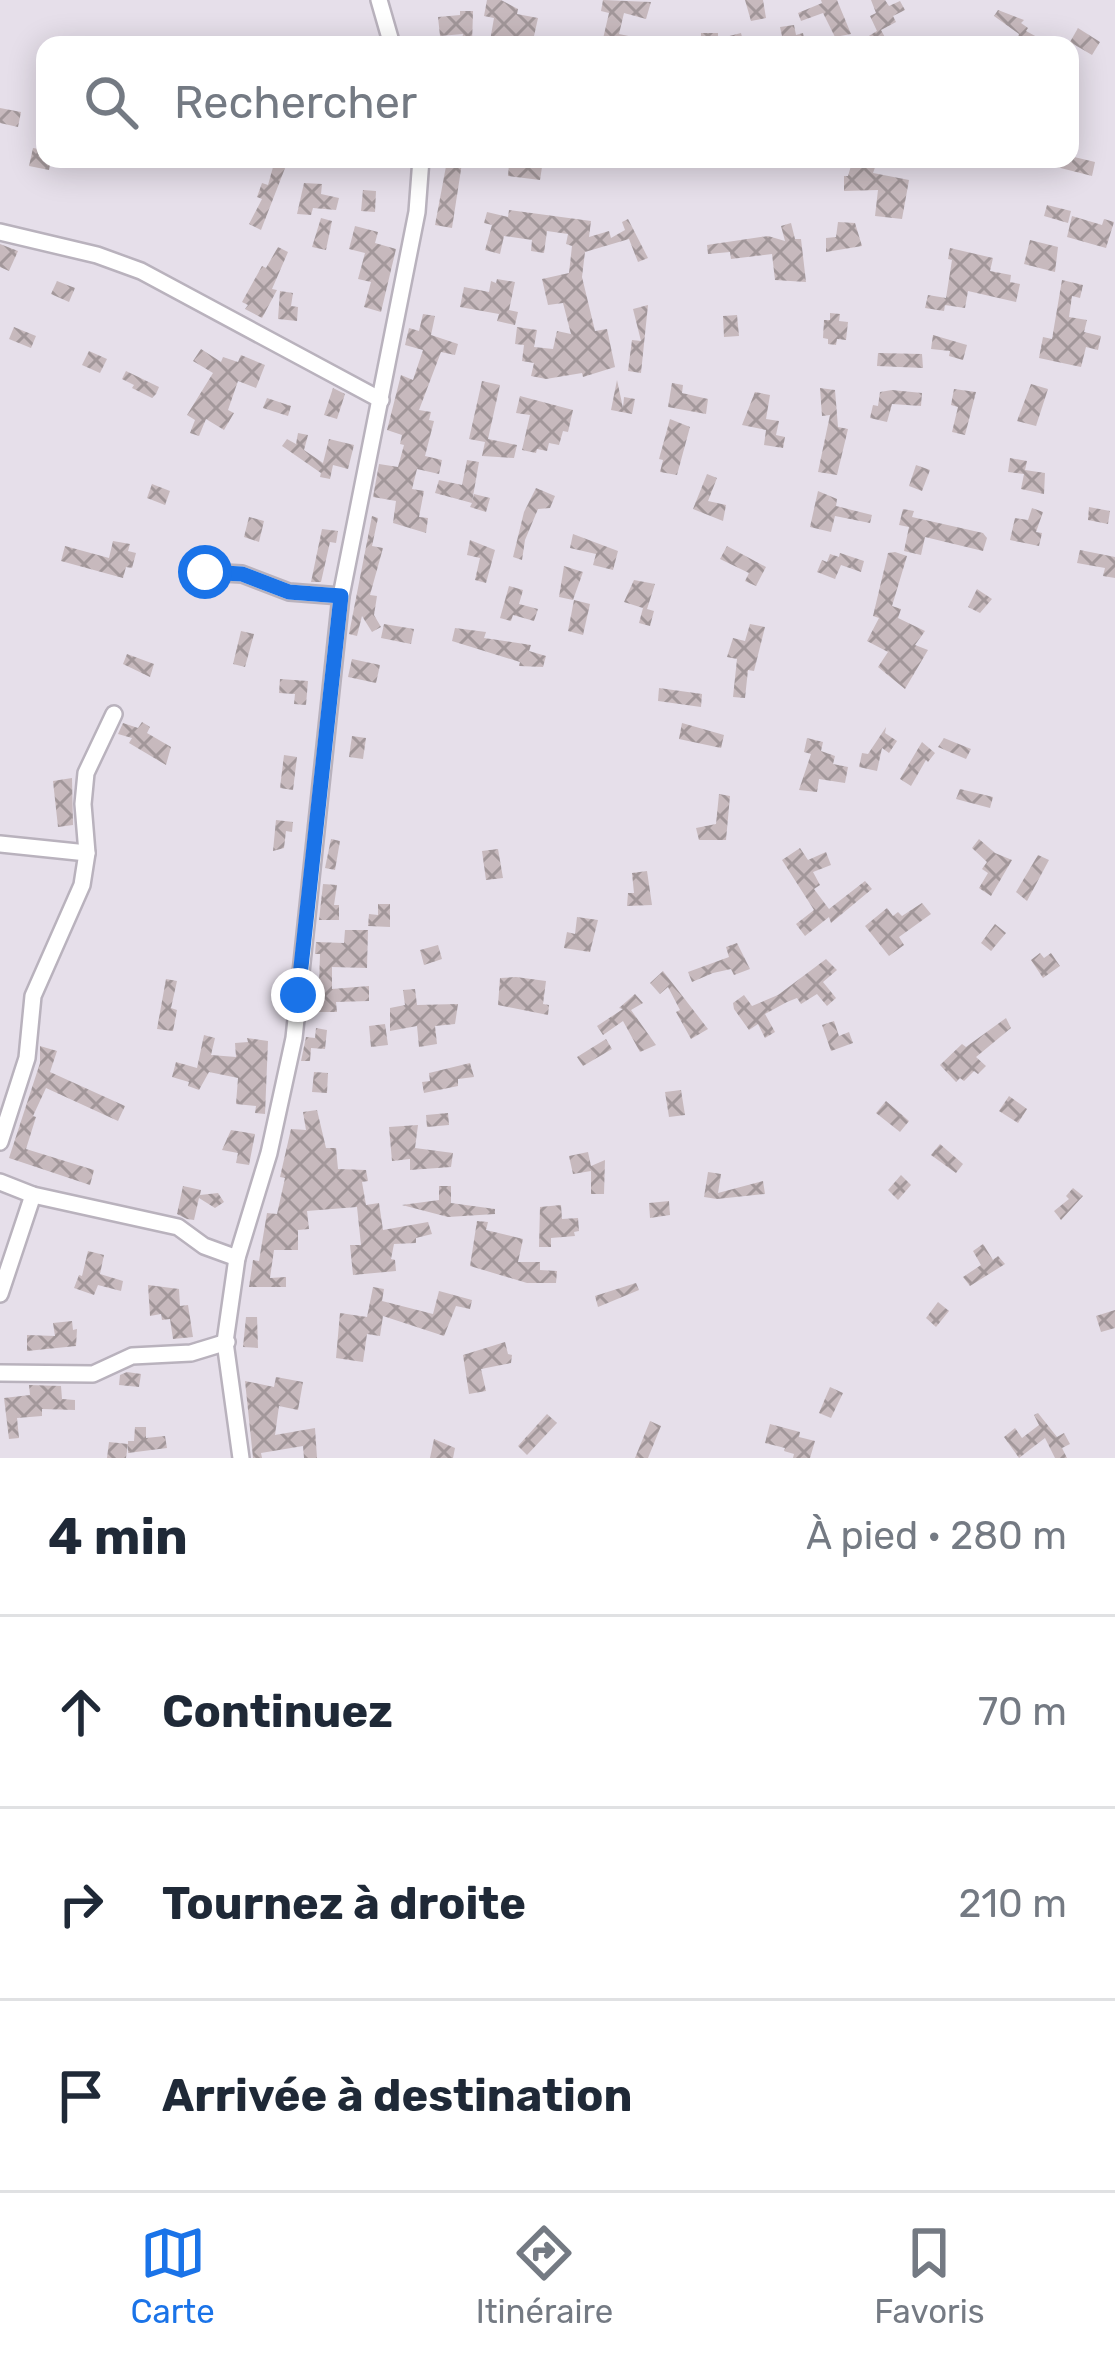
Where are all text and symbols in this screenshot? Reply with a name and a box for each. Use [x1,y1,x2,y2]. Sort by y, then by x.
search box [36,36,1079,168]
icon: search [78,69,144,135]
text: Rechercher [174,76,417,129]
route start [178,545,232,599]
route end [271,968,325,1022]
text: 4 min [48,1506,188,1567]
text: À pied · 280 m [806,1513,1067,1559]
icon: ahead [48,1679,114,1745]
text: Continuez [162,1685,393,1738]
text: 70 m [978,1689,1067,1735]
icon: right [48,1871,114,1937]
text: Tournez à droite [162,1877,526,1930]
text: 210 m [958,1881,1067,1927]
icon: arrive [48,2063,114,2129]
text: Arrivée à destination [162,2069,632,2122]
tab: Carte [131,2220,215,2331]
tab: Itinéraire [476,2220,613,2331]
tab: Favoris [874,2220,984,2331]

